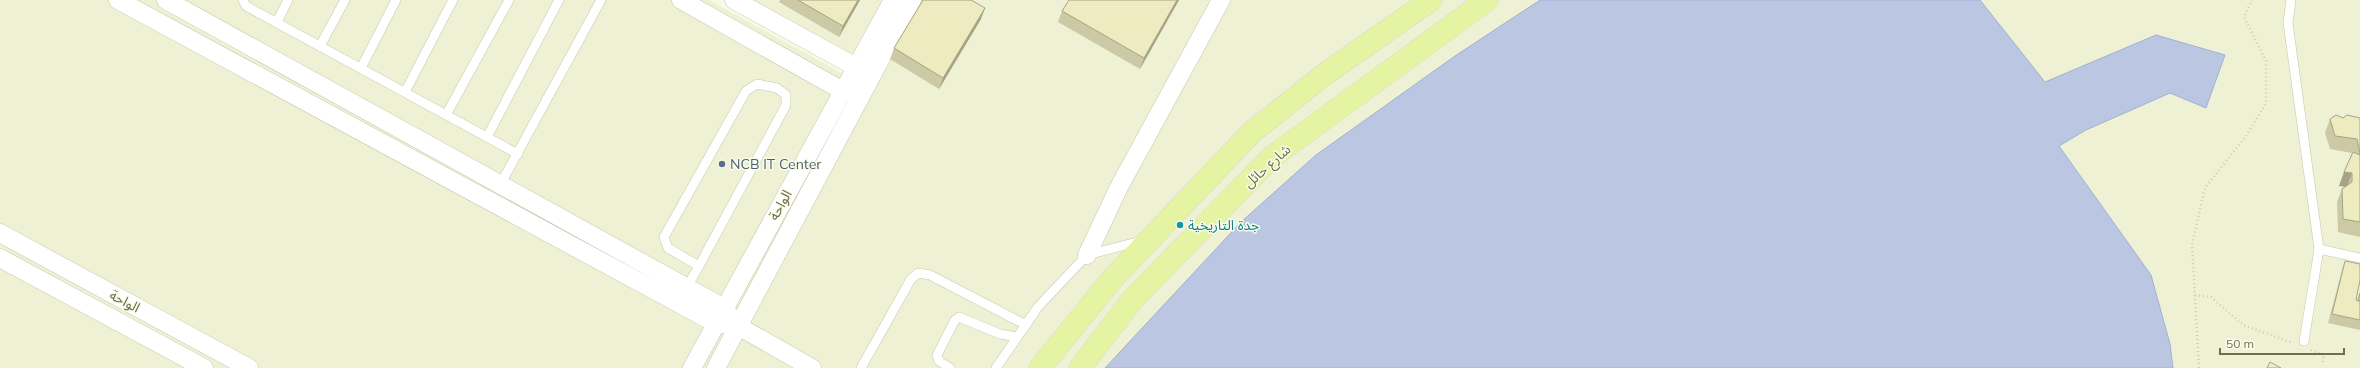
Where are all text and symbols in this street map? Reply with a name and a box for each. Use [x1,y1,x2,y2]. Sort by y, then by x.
street label: شارع حائل [1240,140,1296,193]
place label: NCB IT Center [730,155,822,173]
marker: NCB IT Center [717,159,727,169]
street label: الواحة [764,187,796,223]
place label: جدة التاريخية [1188,216,1259,234]
marker: جدة التاريخية [1175,220,1185,230]
street label: الواحة [107,286,143,316]
scale bar [2220,330,2344,356]
text: 50 m [2226,336,2254,351]

